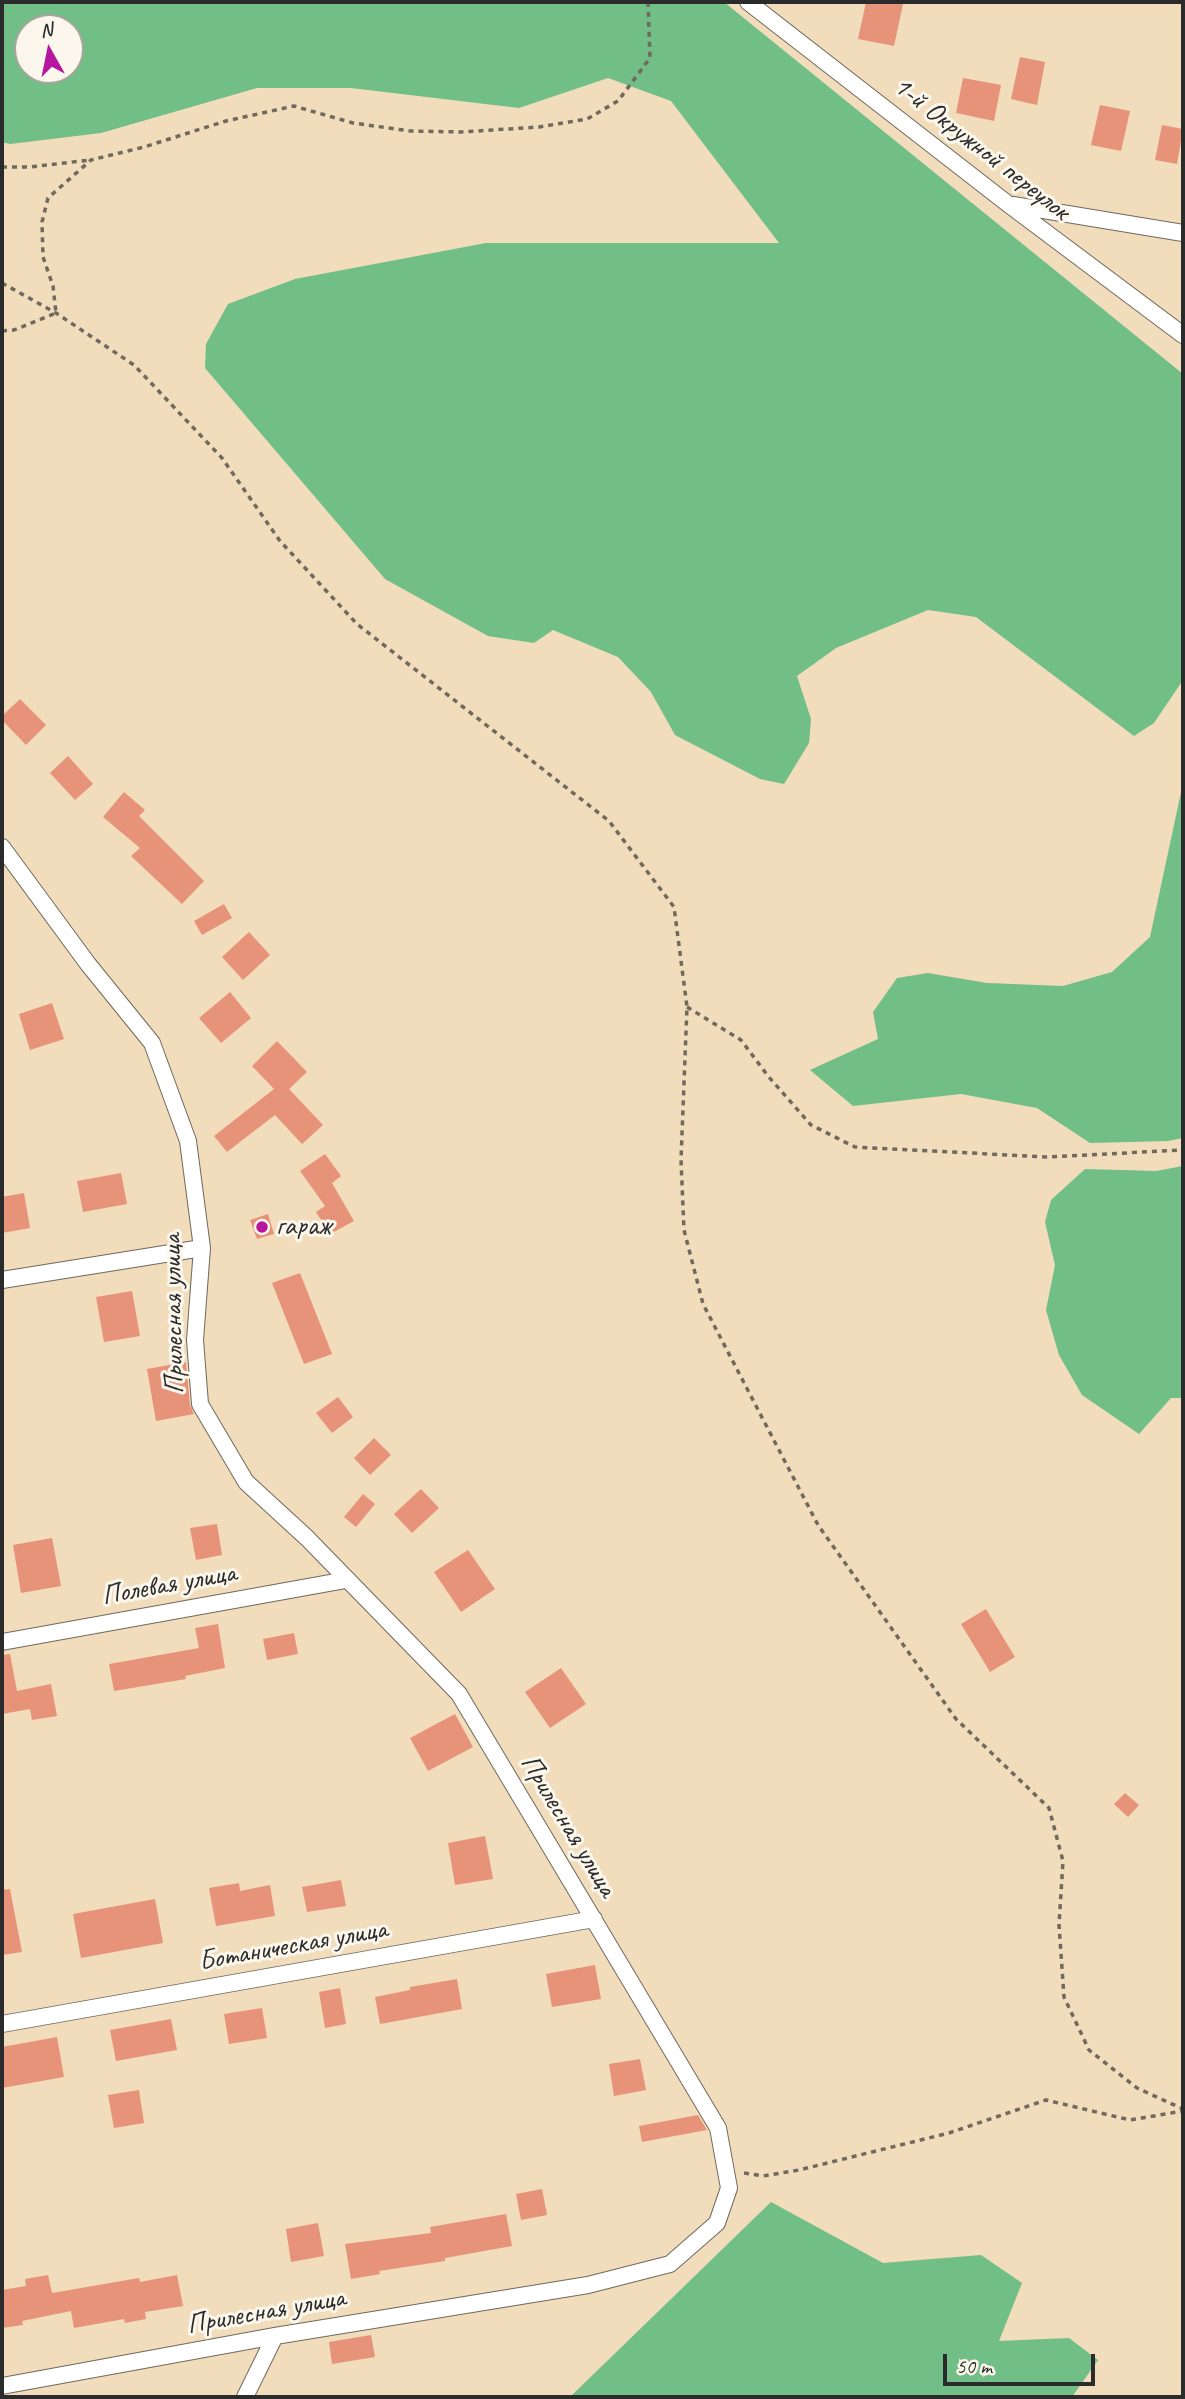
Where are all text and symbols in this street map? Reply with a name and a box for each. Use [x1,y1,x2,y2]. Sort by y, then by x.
north arrow [14,14,84,84]
text: N [38,17,54,43]
street label: 1-й Окружной переулок [886,70,1076,228]
place label: гараж [276,1210,331,1244]
marker: гараж [254,1219,270,1235]
street label: Прилесная улица [156,1234,192,1394]
street label: Полевая улица [99,1557,239,1613]
street label: Прилесная улица [512,1749,624,1903]
street label: Ботаническая улица [196,1913,390,1979]
street label: Прилесная улица [184,2282,348,2342]
scale bar [947,2340,1099,2384]
text: 50 m [956,2353,992,2379]

